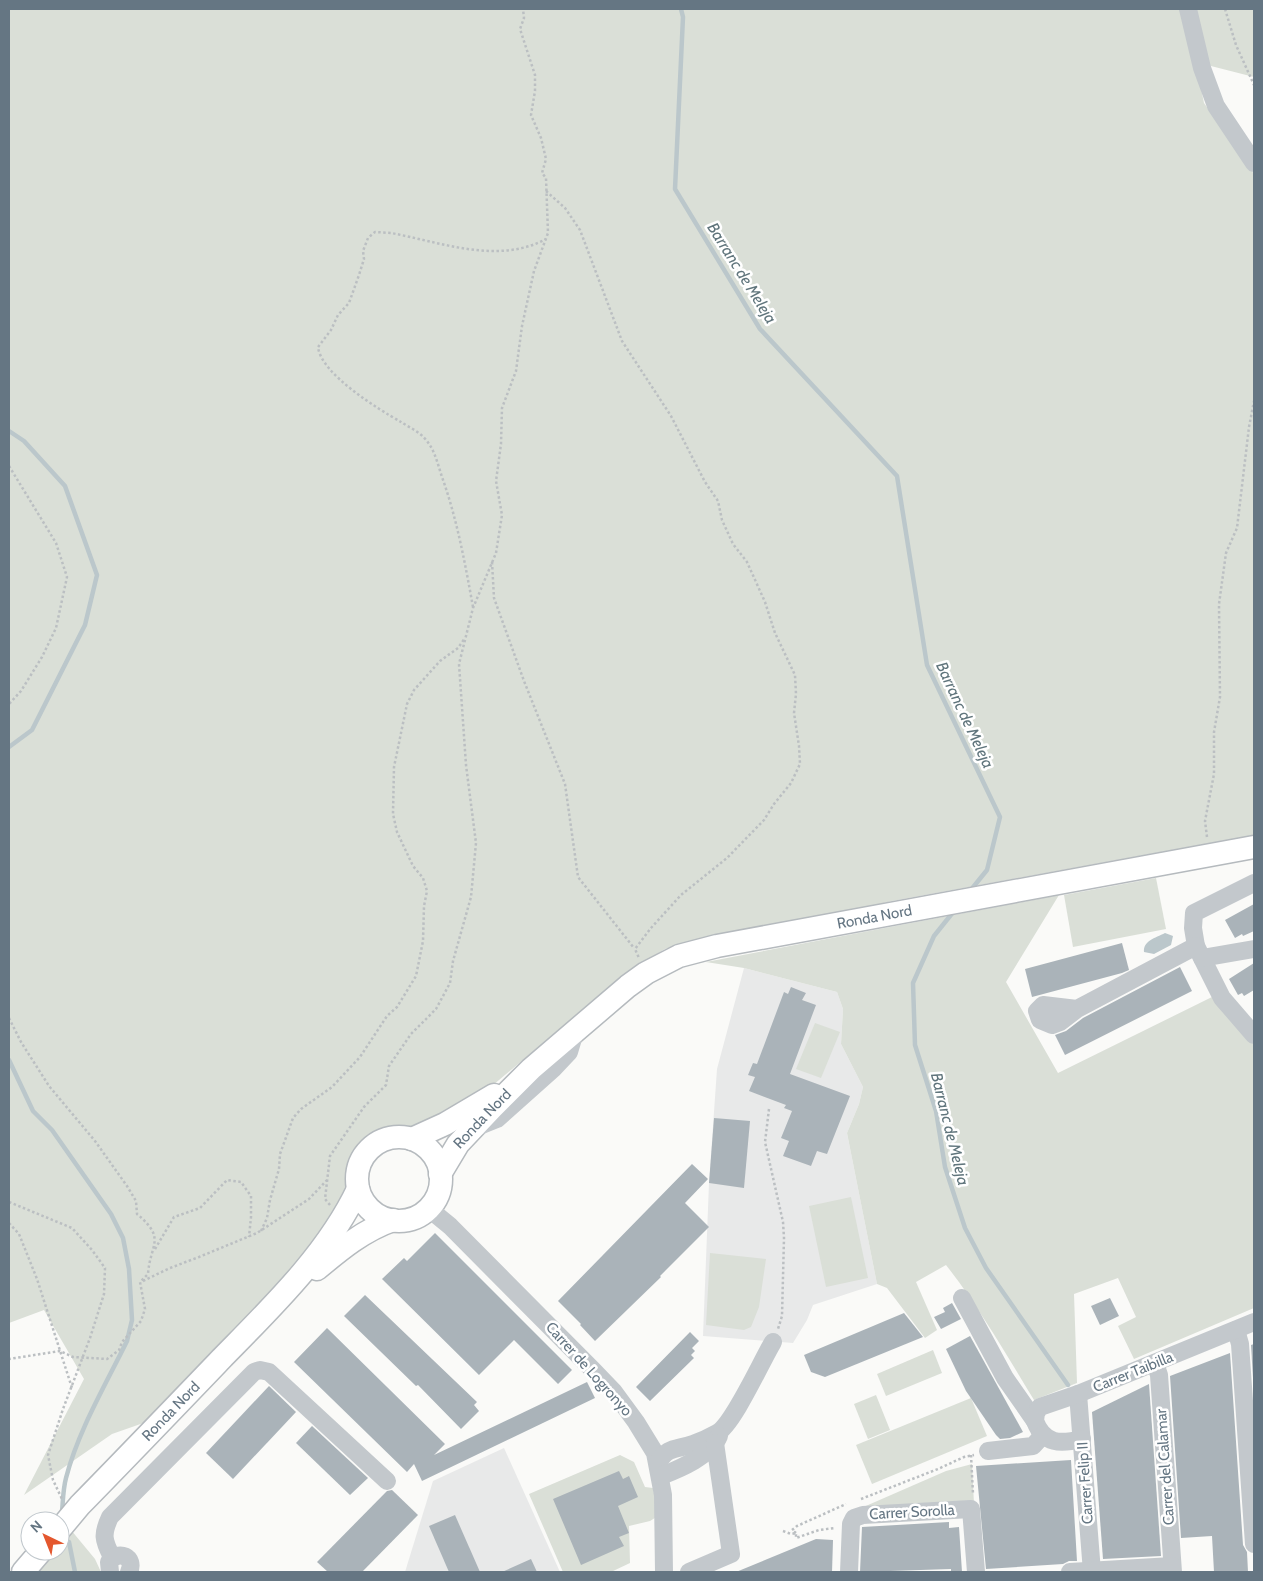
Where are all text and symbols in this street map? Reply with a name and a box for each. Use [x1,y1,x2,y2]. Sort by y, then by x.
water label: Barranc de Meleja [703,219,781,327]
water label: Barranc de Meleja [932,659,998,771]
street label: Ronda Nord [836,901,913,933]
water label: Barranc de Meleja [927,1071,973,1187]
street label: Ronda Nord [449,1085,515,1152]
street label: Carrer de Logronyo [542,1318,636,1420]
street label: Carrer Taibilla [1090,1347,1176,1396]
street label: Ronda Nord [138,1378,204,1445]
street label: Carrer del Calamar [1152,1408,1178,1526]
street label: Carrer Felip II [1073,1441,1097,1525]
street label: Carrer Sorolla [869,1501,956,1523]
north arrow [20,1511,70,1561]
text: N [26,1517,46,1536]

